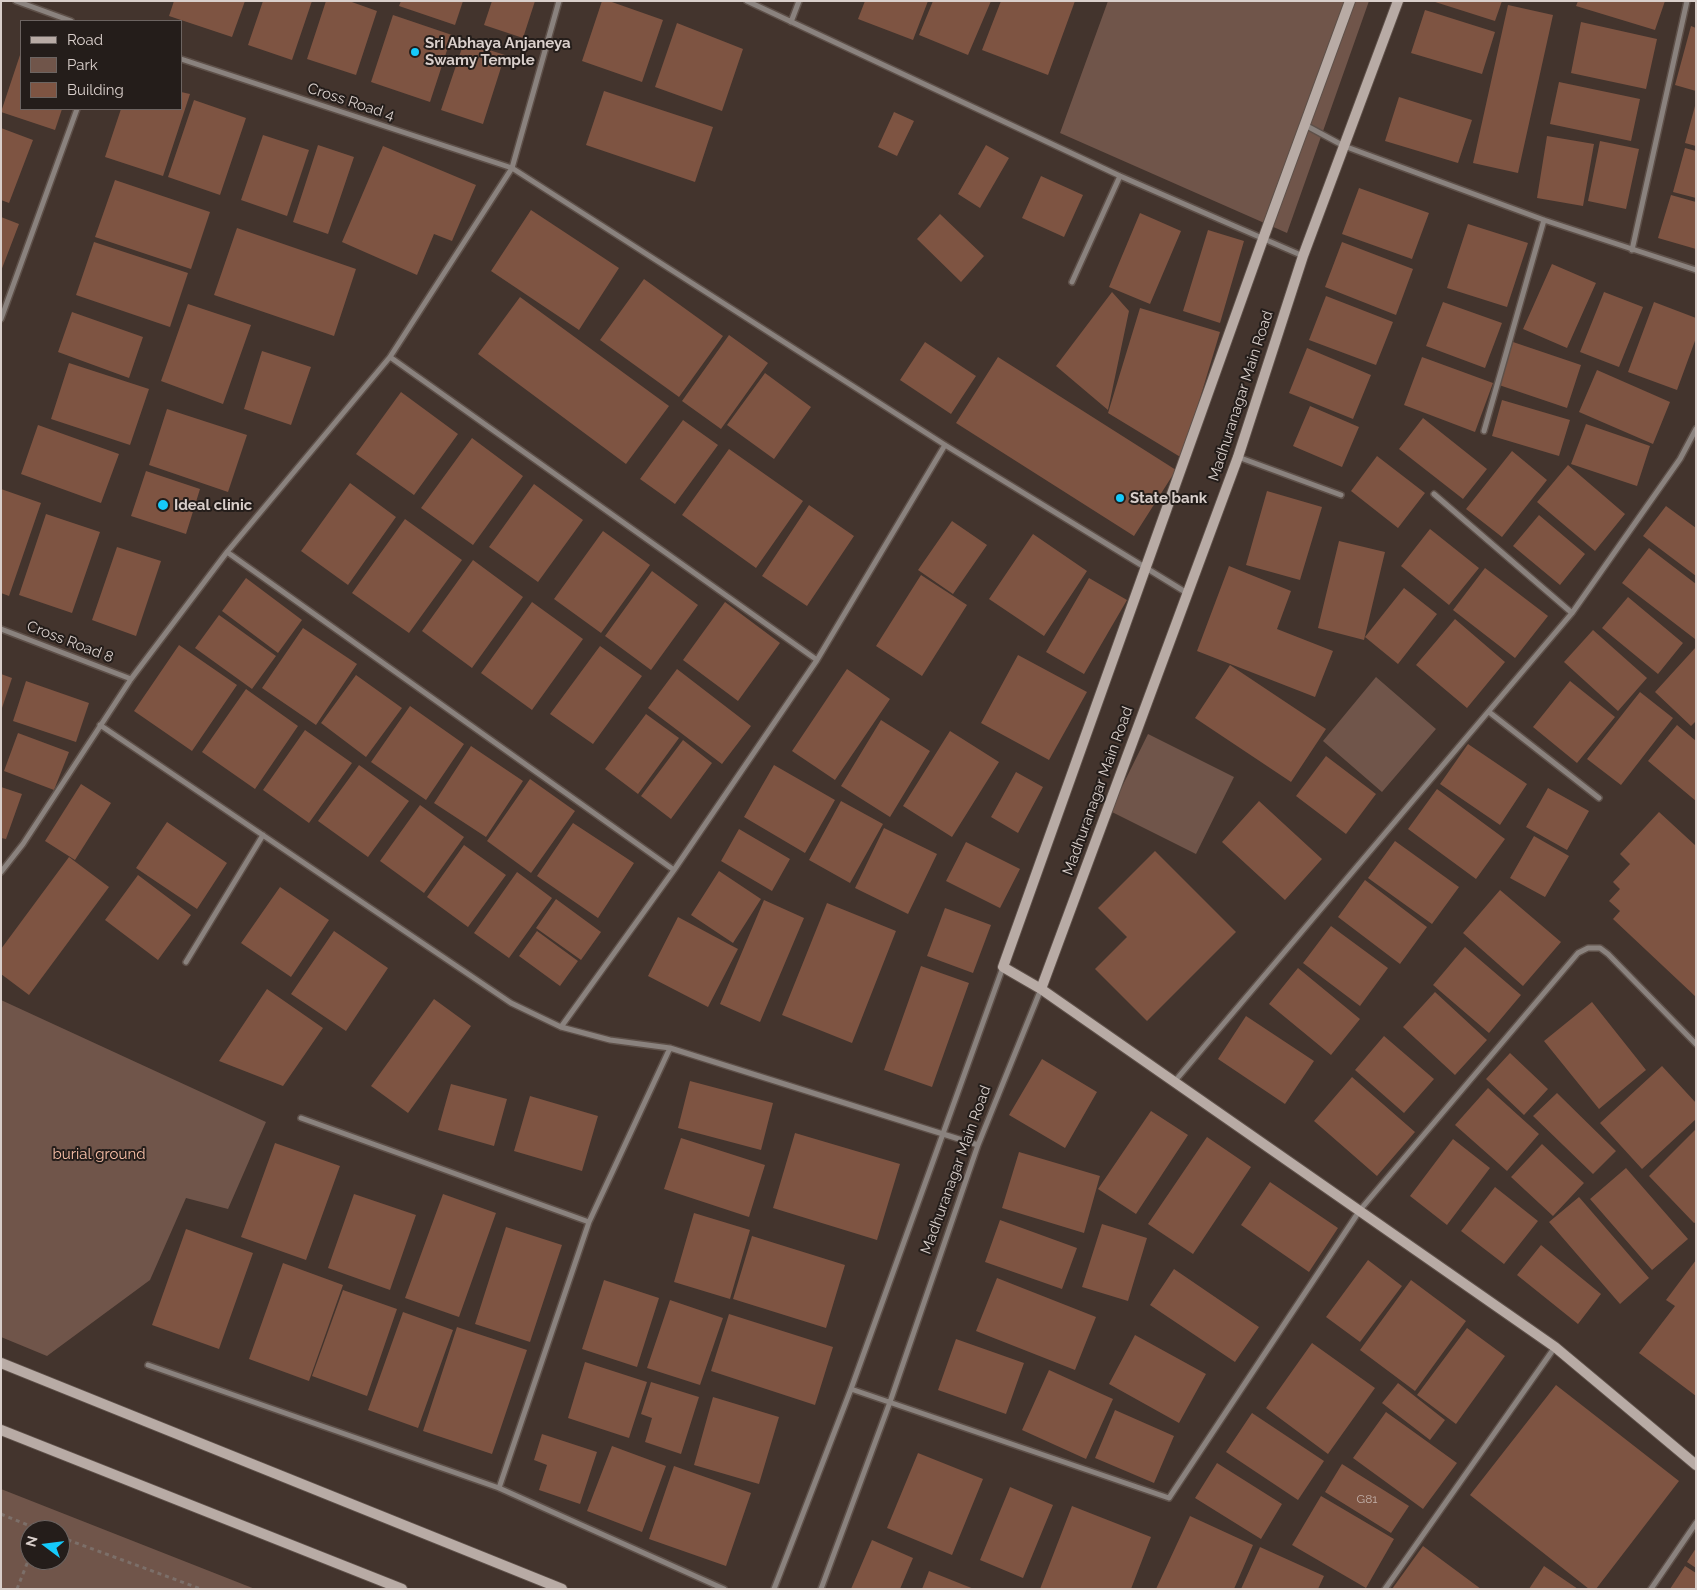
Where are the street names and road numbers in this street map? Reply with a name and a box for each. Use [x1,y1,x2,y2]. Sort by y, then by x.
street label: Cross Road 4 [305,79,397,125]
street label: Madhuranagar Main Road [1205,308,1277,484]
street label: Cross Road 8 [24,617,116,667]
street label: Madhuranagar Main Road [1059,704,1137,878]
street label: Madhuranagar Main Road [917,1083,995,1257]

